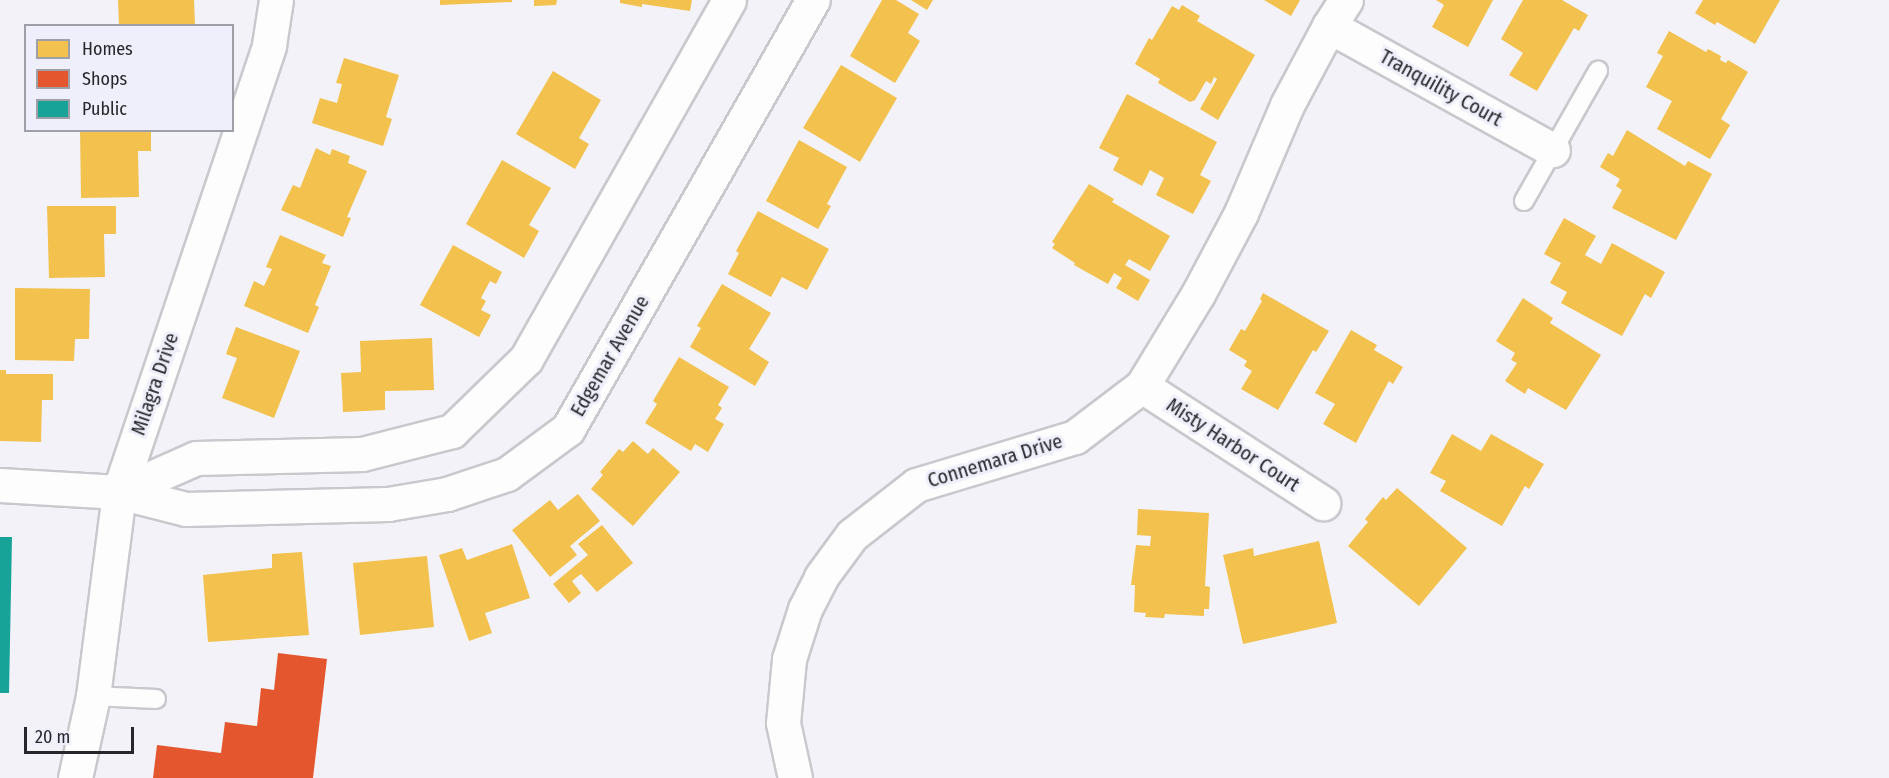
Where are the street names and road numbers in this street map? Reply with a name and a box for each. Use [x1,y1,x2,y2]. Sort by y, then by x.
street label: Tranquility Court [1376,44,1506,132]
street label: Edgemar Avenue [566,291,654,421]
street label: Milagra Drive [126,330,184,438]
street label: Misty Harbor Court [1162,393,1304,497]
street label: Connemara Drive [925,429,1065,493]

